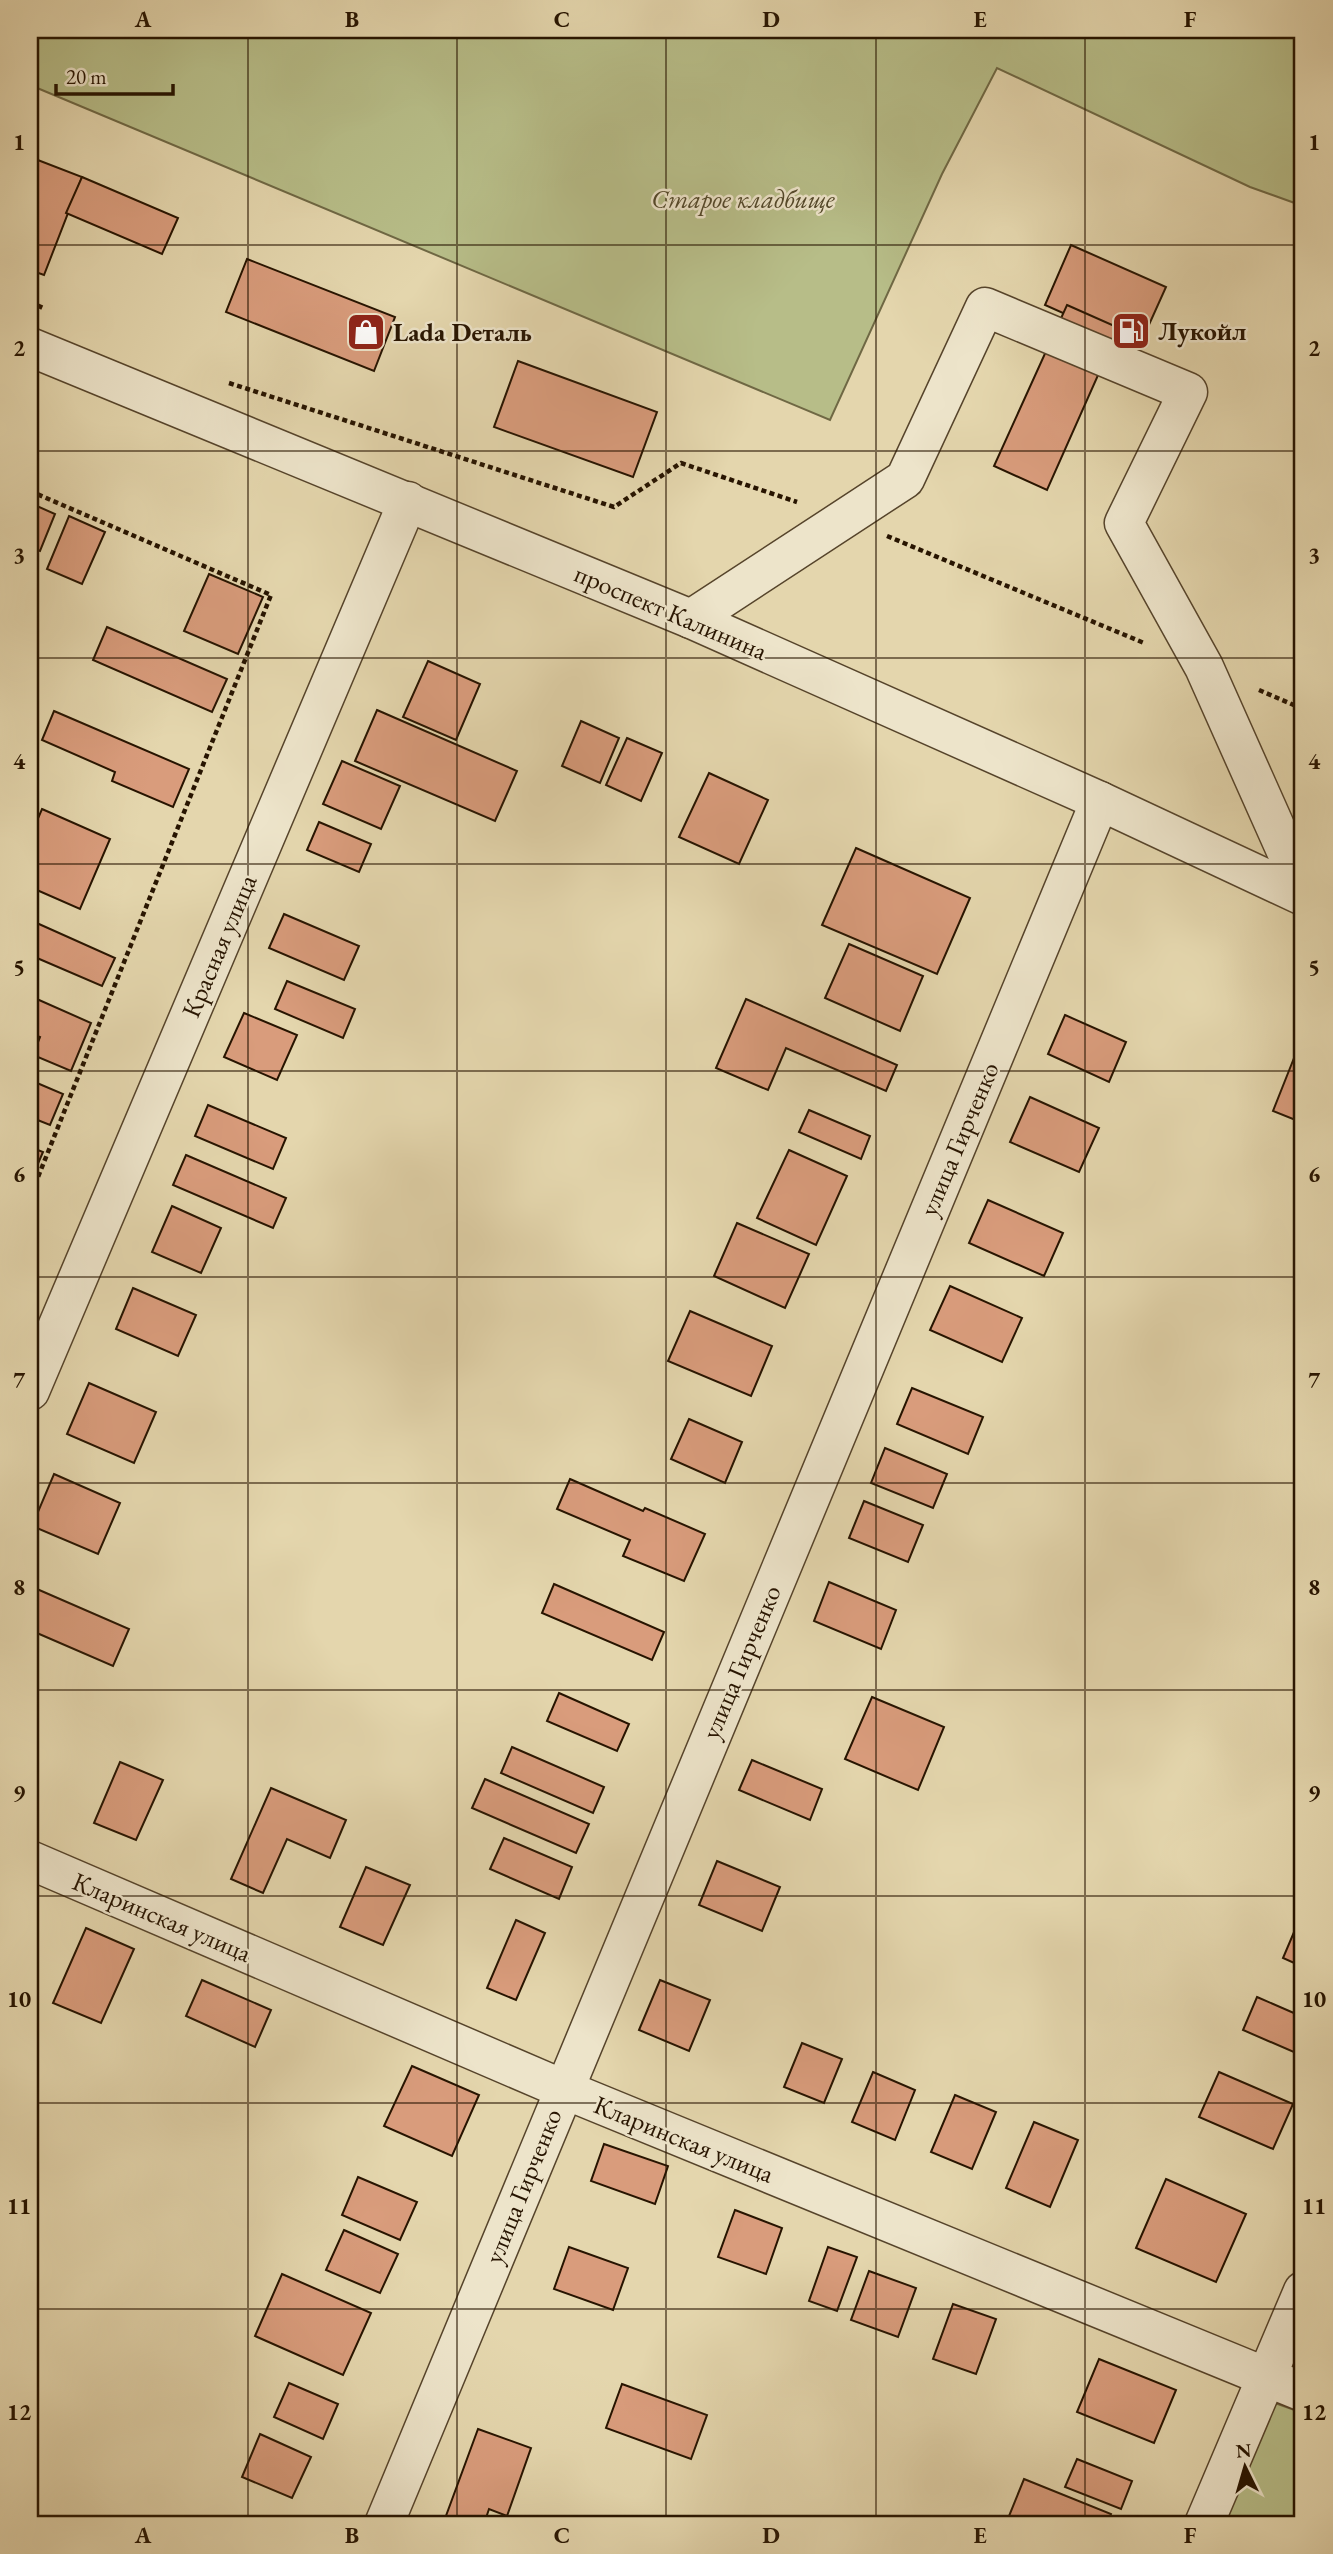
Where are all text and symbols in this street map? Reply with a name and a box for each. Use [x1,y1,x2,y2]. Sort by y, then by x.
text: A [134,4,152,34]
text: B [345,4,359,34]
text: C [554,4,570,34]
text: D [762,4,780,34]
text: E [973,4,987,34]
text: F [1184,4,1197,34]
scale bar [56,52,173,96]
text: 20 m [66,63,107,90]
text: 1 [13,127,25,157]
text: 1 [1308,127,1320,157]
park label: Старое кладбище [651,182,836,216]
fuel station icon: Лукойл [1110,310,1152,352]
shop icon: Lada Dеталь [345,311,387,353]
place label: Лукойл [1158,314,1246,348]
place label: Lada Dеталь [393,315,532,349]
text: 2 [13,333,25,363]
text: 2 [1308,333,1320,363]
text: 3 [13,540,25,570]
text: 3 [1308,540,1320,570]
street label: проспект Калинина [569,556,773,668]
text: 4 [13,746,26,776]
text: 4 [1308,746,1321,776]
street label: Красная улица [174,869,265,1023]
text: 5 [13,952,25,982]
text: 5 [1308,952,1320,982]
street label: улица Гирченко [911,1057,1007,1221]
text: 6 [13,1159,25,1189]
text: 6 [1308,1159,1320,1189]
text: 7 [13,1365,26,1395]
text: 7 [1308,1365,1321,1395]
text: 8 [13,1572,25,1602]
text: 8 [1308,1572,1320,1602]
street label: улица Гирченко [693,1580,789,1744]
text: 9 [13,1778,25,1808]
text: 9 [1308,1778,1320,1808]
street label: Кларинская улица [67,1864,257,1970]
text: 10 [7,1984,31,2014]
text: 10 [1302,1984,1326,2014]
street label: Кларинская улица [589,2087,779,2191]
street label: улица Гирченко [477,2104,569,2268]
text: 11 [7,2191,31,2221]
text: 11 [1302,2191,1326,2221]
text: 12 [7,2397,31,2427]
text: 12 [1302,2397,1326,2427]
north arrow [1210,2432,1280,2502]
text: N [1235,2437,1253,2464]
text: A [134,2520,152,2550]
text: B [345,2520,359,2550]
text: C [554,2520,570,2550]
text: D [762,2520,780,2550]
text: E [973,2520,987,2550]
text: F [1184,2520,1197,2550]

